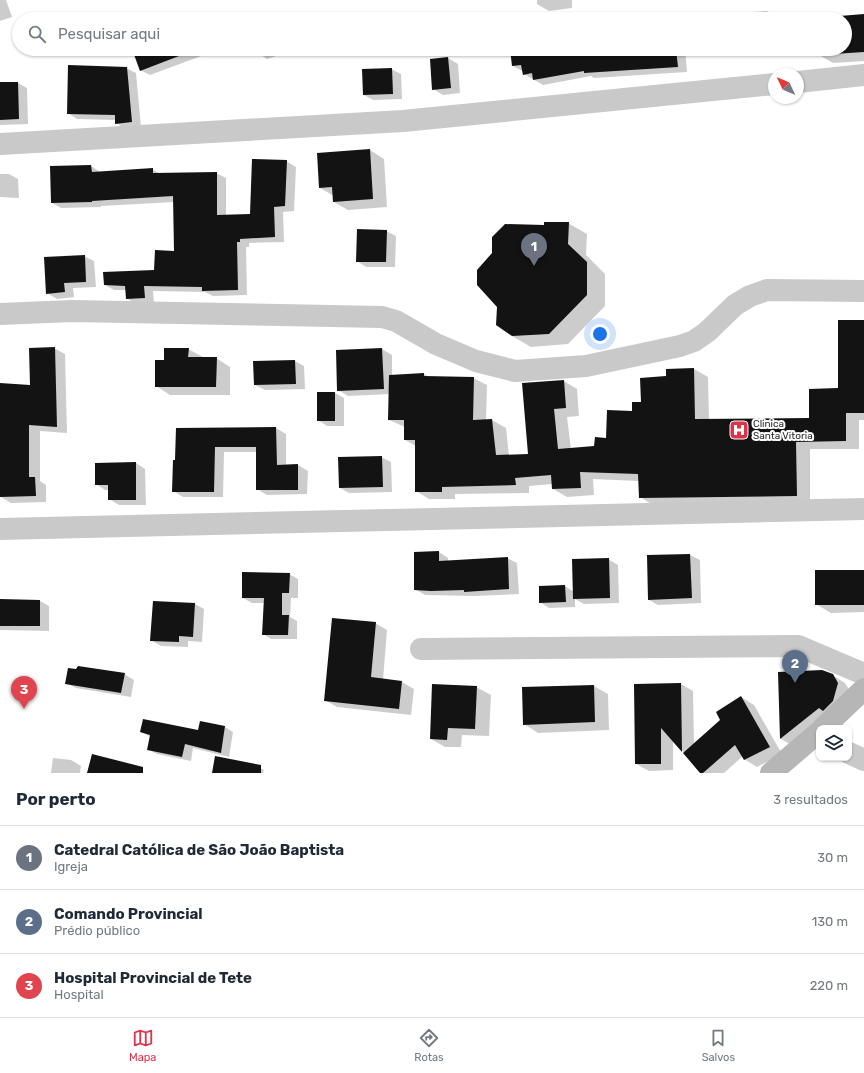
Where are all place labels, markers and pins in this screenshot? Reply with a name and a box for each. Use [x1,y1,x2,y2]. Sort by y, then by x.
pin: 1 [521,233,547,266]
place label: Clinica Santa Vitoria [753,418,813,442]
hospital icon: Clinica Santa Vitoria [728,419,750,441]
pin: 2 [782,650,808,683]
pin: 3 [11,676,37,709]

